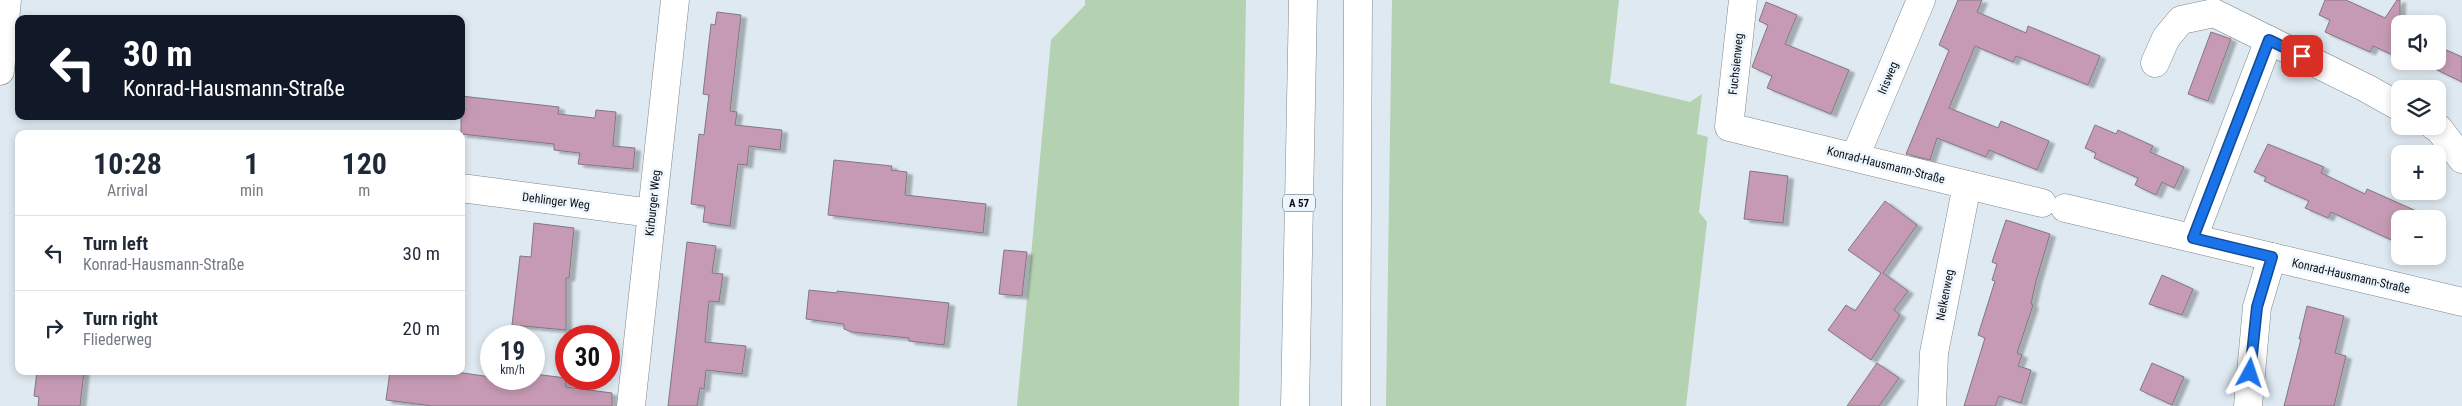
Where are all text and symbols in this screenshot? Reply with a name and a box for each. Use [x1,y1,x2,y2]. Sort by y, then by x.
map controls [2391,15,2446,265]
button: sound [2391,15,2446,70]
street label: Fuchsienweg [1726,32,1746,95]
text: 30 m [123,34,192,75]
icon: left [40,35,105,100]
pin [2281,35,2323,77]
icon: arrive [2288,42,2316,70]
street label: Irisweg [1875,59,1901,96]
text: Konrad-Hausmann-Straße [123,76,345,101]
button: layers [2391,80,2446,135]
street label: Konrad-Hausmann-Straße [1826,144,1947,187]
button: + [2391,145,2446,200]
text: 10:28 [93,146,162,181]
text: 1 [244,146,259,181]
text: 120 [341,146,387,181]
street label: Kirburger Weg [643,169,663,237]
text: Arrival [107,181,148,200]
text: min [240,181,263,200]
text: m [358,181,370,200]
street label: Dehlinger Weg [521,190,591,212]
road number: A 57 [1283,194,1315,212]
button: − [2391,210,2446,265]
text: Turn left [83,232,148,255]
icon: left [40,239,68,267]
text: 30 m [403,242,440,265]
text: Konrad-Hausmann-Straße [83,255,244,274]
street label: Konrad-Hausmann-Straße [2290,256,2412,297]
street label: Nelkenweg [1933,268,1957,322]
text: Turn right [83,307,158,330]
icon: right [40,314,68,342]
text: 20 m [403,317,440,340]
speed limit sign: 30 [555,325,620,390]
text: Fliederweg [83,330,152,349]
text: 19 [500,337,525,366]
position arrow [2223,346,2275,398]
text: km/h [500,363,525,377]

